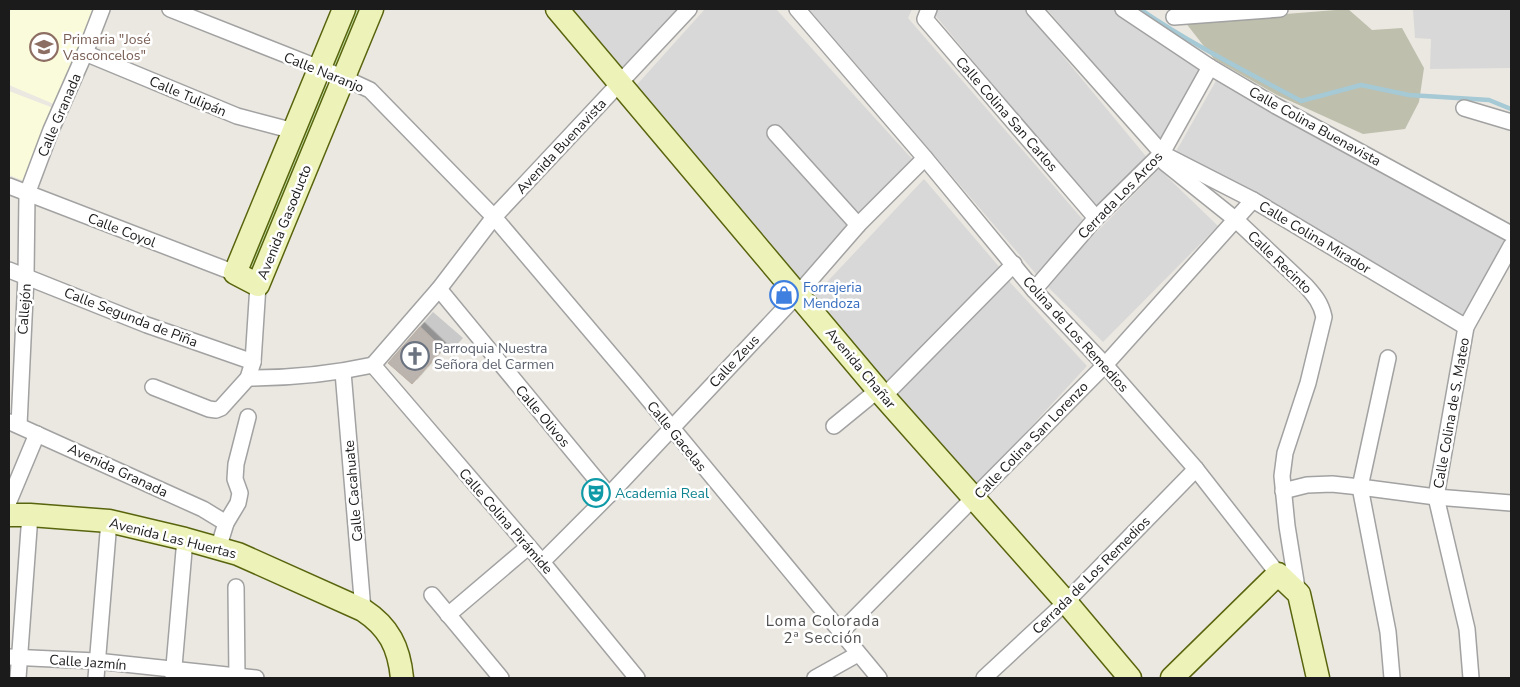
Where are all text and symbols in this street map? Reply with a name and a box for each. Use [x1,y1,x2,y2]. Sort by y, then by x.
place label: Primaria "José Vasconcelos" [62,30,151,65]
school or university icon: Primaria "José Vasconcelos" [29,32,59,62]
street label: Calle Naranjo [281,48,367,97]
street label: Calle Colina San Carlos [951,53,1062,176]
street label: Calle Granada [33,70,86,160]
street label: Calle Tulipán [146,72,229,121]
street label: Calle Colina Buenavista [1245,82,1384,171]
street label: Avenida Buenavista [512,94,611,198]
street label: Cerrada Los Arcos [1074,147,1167,243]
street label: Avenida Gasoducto [253,162,316,282]
street label: Calle Colina Mirador [1255,196,1374,278]
street label: Calle Coyol [85,209,159,252]
street label: Calle Recinto [1243,227,1316,298]
street label: Colina de Los Remedios [1018,272,1133,397]
place label: Forrajeria Mendoza [803,278,862,313]
shop icon: Forrajeria Mendoza [769,280,799,310]
street label: Callejón [13,283,36,335]
street label: Calle Segunda de Piña [61,283,200,352]
street label: Avenida Chañar [821,324,900,413]
street label: Calle Zeus [705,331,764,392]
street label: Calle Colina de S. Mateo [1429,336,1474,490]
place label: Parroquia Nuestra Señora del Carmen [434,339,554,374]
church icon: Parroquia Nuestra Señora del Carmen [400,341,430,371]
street label: Calle Colina San Lorenzo [970,377,1093,503]
street label: Calle Olivos [511,381,574,452]
street label: Calle Gacelas [642,397,711,476]
street label: Avenida Granada [65,439,171,502]
street label: Calle Cacahuate [340,439,367,543]
street label: Calle Colina Pirámide [454,464,557,578]
theatre icon: Academia Real [581,478,611,508]
place label: Academia Real [615,484,710,503]
street label: Cerrada de Los Remedios [1028,512,1155,639]
street label: Avenida Las Huertas [107,513,239,564]
district label: Loma Colorada 2ª Sección [766,611,880,648]
street label: Calle Jazmín [49,650,127,675]

